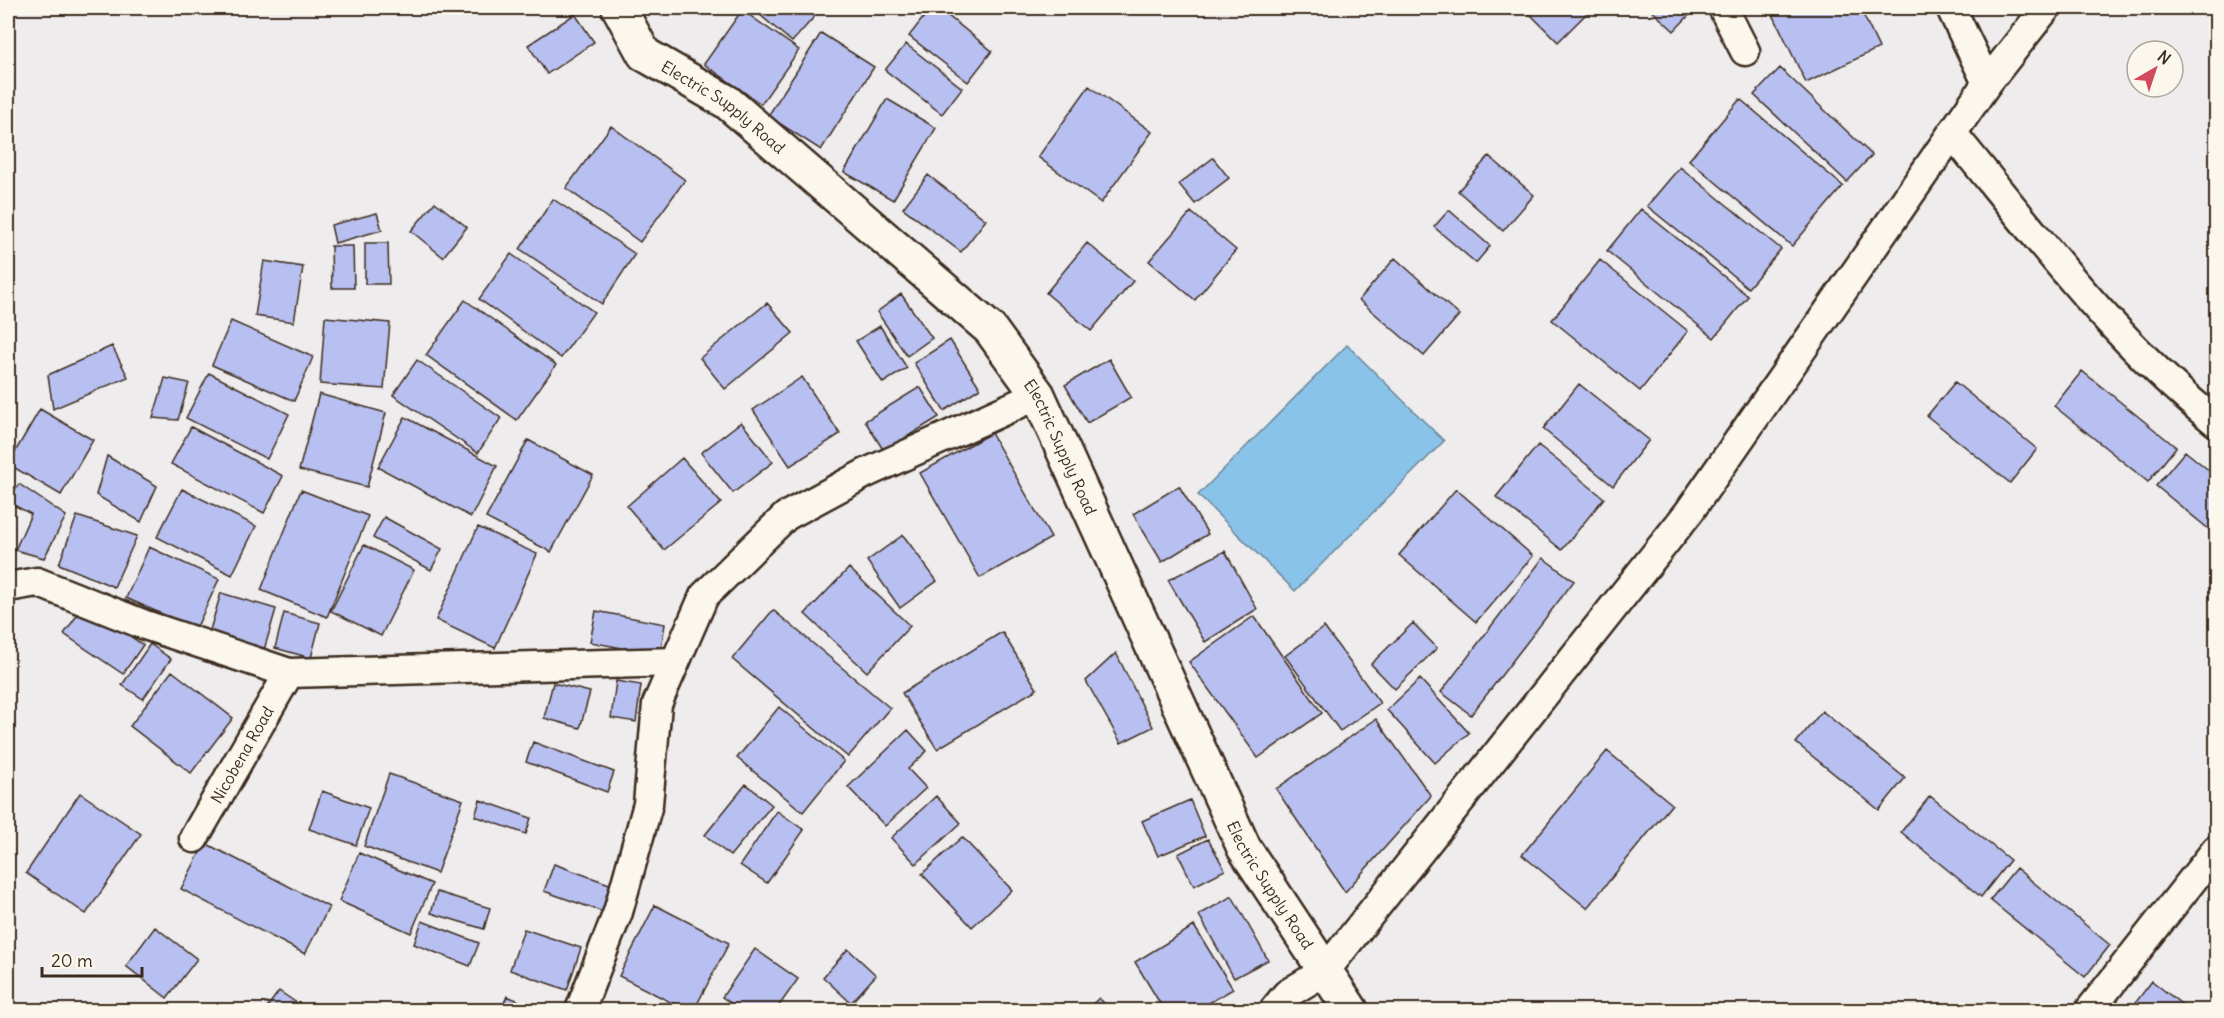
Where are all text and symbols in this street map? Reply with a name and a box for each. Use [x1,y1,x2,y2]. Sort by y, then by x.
north arrow [2125,39,2185,99]
text: N [2154,46,2175,69]
street label: Electric Supply Road [658,56,789,158]
street label: Electric Supply Road [1020,375,1101,518]
street label: Nicobena Road [206,703,278,807]
street label: Electric Supply Road [1223,818,1318,953]
scale bar [42,940,142,978]
text: 20 m [51,949,93,972]

